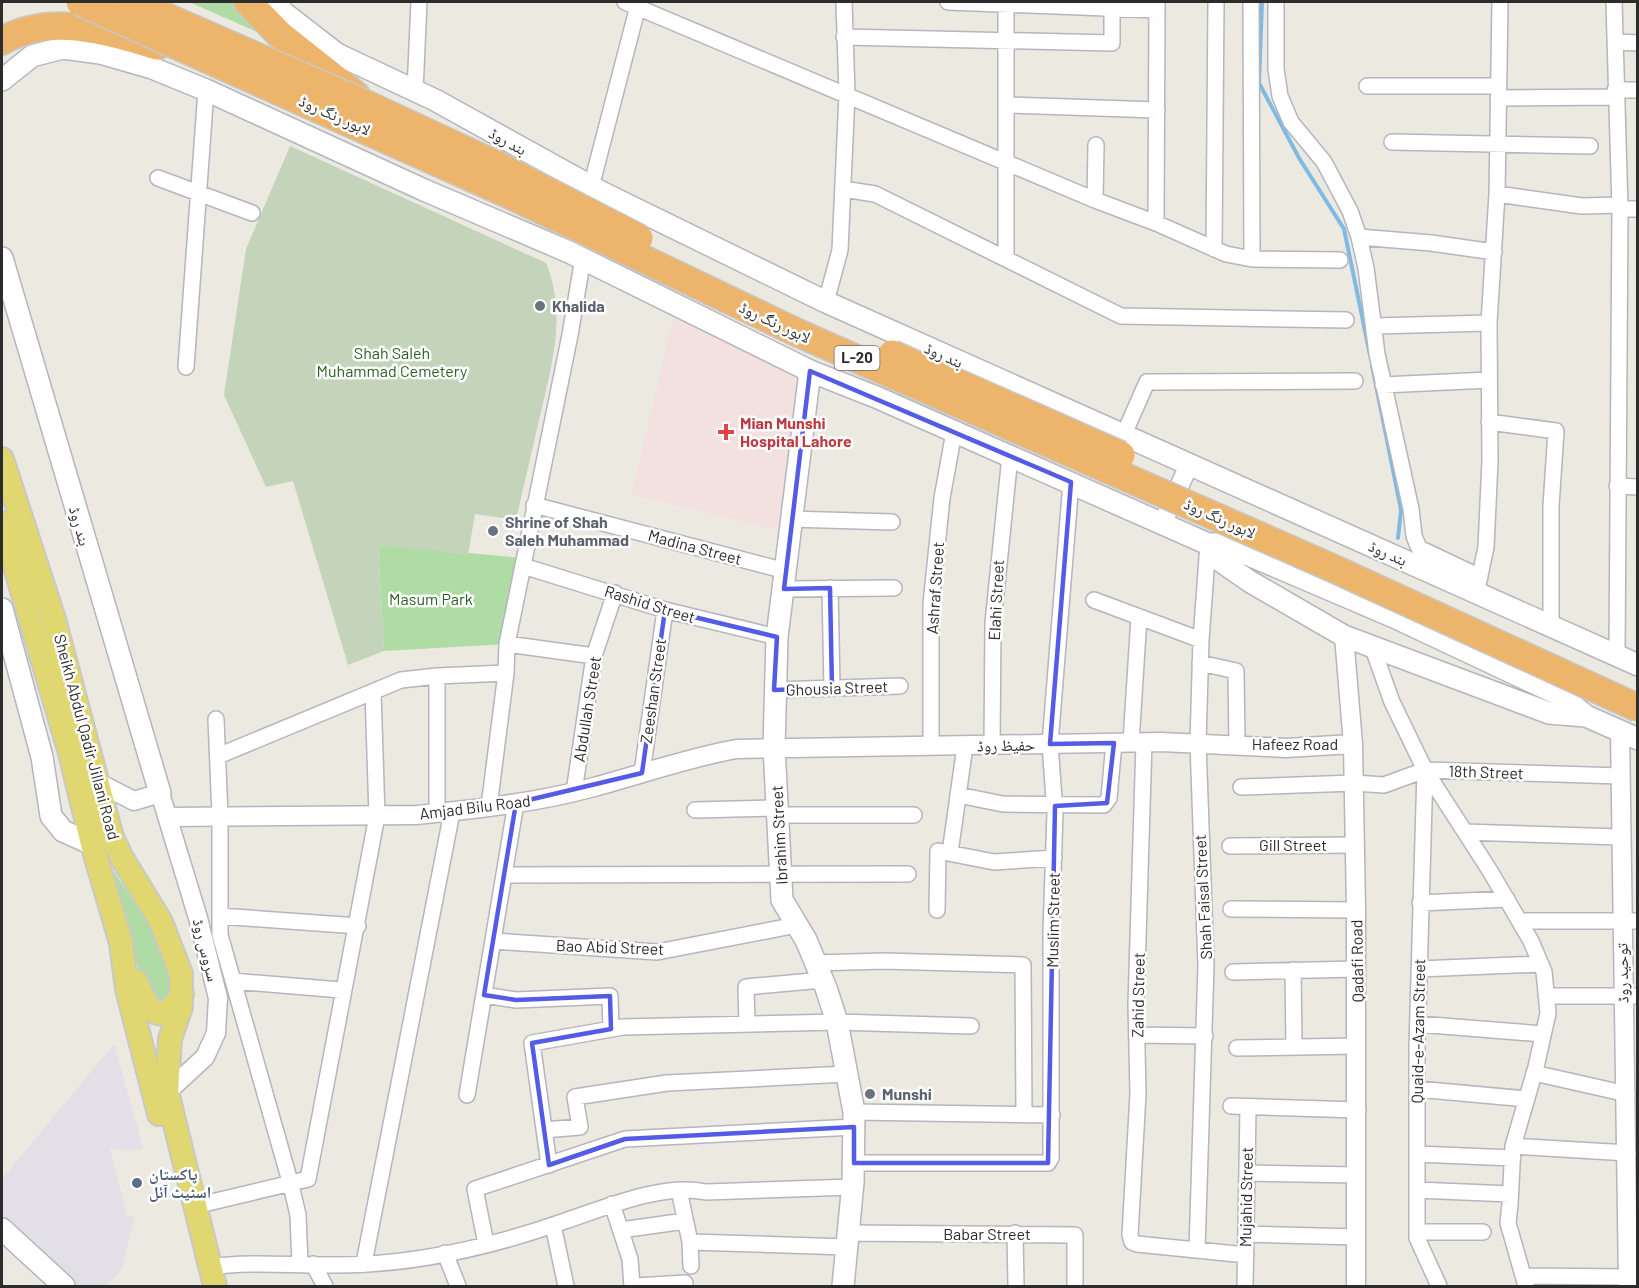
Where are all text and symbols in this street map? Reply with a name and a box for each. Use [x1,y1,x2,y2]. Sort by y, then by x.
street label: لاہور رنگ روڈ [296,90,374,140]
street label: بند روڈ [486,123,530,159]
place label: Khalida [552,296,605,315]
street label: لاہور رنگ روڈ [736,297,814,347]
marker: Khalida [533,299,547,313]
street label: بند روڈ [922,338,966,372]
park label: Shah Saleh Muhammad Cemetery [317,343,468,380]
road number: L-20 [834,346,880,370]
place label: Mian Munshi Hospital Lahore [740,413,852,450]
marker: Mian Munshi Hospital Lahore [717,423,735,441]
street label: لاہور رنگ روڈ [1181,493,1259,543]
street label: بند روڈ [65,504,95,548]
place label: Shrine of Shah Saleh Muhammad [505,512,629,549]
marker: Shrine of Shah Saleh Muhammad [486,524,500,538]
street label: Madina Street [646,525,744,568]
street label: بند روڈ [1366,536,1410,570]
street label: Ashraf Street [922,541,947,635]
street label: Elahi Street [984,559,1007,641]
street label: Rashid Street [602,581,698,626]
park label: Masum Park [389,589,473,608]
street label: Sheikh Abdul Qadir Jillani Road [51,632,124,842]
street label: Zeeshan Street [636,637,669,745]
street label: Abdullah Street [569,655,604,763]
street label: Ghousia Street [785,676,889,699]
street label: حفیظ روڈ [977,734,1035,756]
street label: Hafeez Road [1252,734,1338,753]
street label: 18th Street [1448,761,1524,782]
street label: Ibrahim Street [766,785,791,885]
street label: Amjad Bilu Road [418,790,532,823]
street label: Shah Faisal Street [1190,834,1215,960]
street label: Gill Street [1259,835,1327,854]
street label: Muslim Street [1042,872,1063,968]
street label: سروس روڈ [188,916,223,984]
street label: Qadafi Road [1346,920,1367,1002]
street label: Bao Abid Street [556,935,664,958]
street label: توحید روڈ [1611,943,1633,1003]
street label: Zahid Street [1127,952,1148,1038]
street label: Quaid-e-Azam Street [1407,958,1428,1104]
place label: Munshi [882,1084,932,1103]
marker: Munshi [863,1087,877,1101]
street label: Mujahid Street [1235,1147,1256,1247]
place label: پاکستان اسٹیٹ آئل [149,1164,211,1202]
marker: پاکستان اسٹیٹ آئل [130,1176,144,1190]
street label: Babar Street [943,1224,1031,1243]

